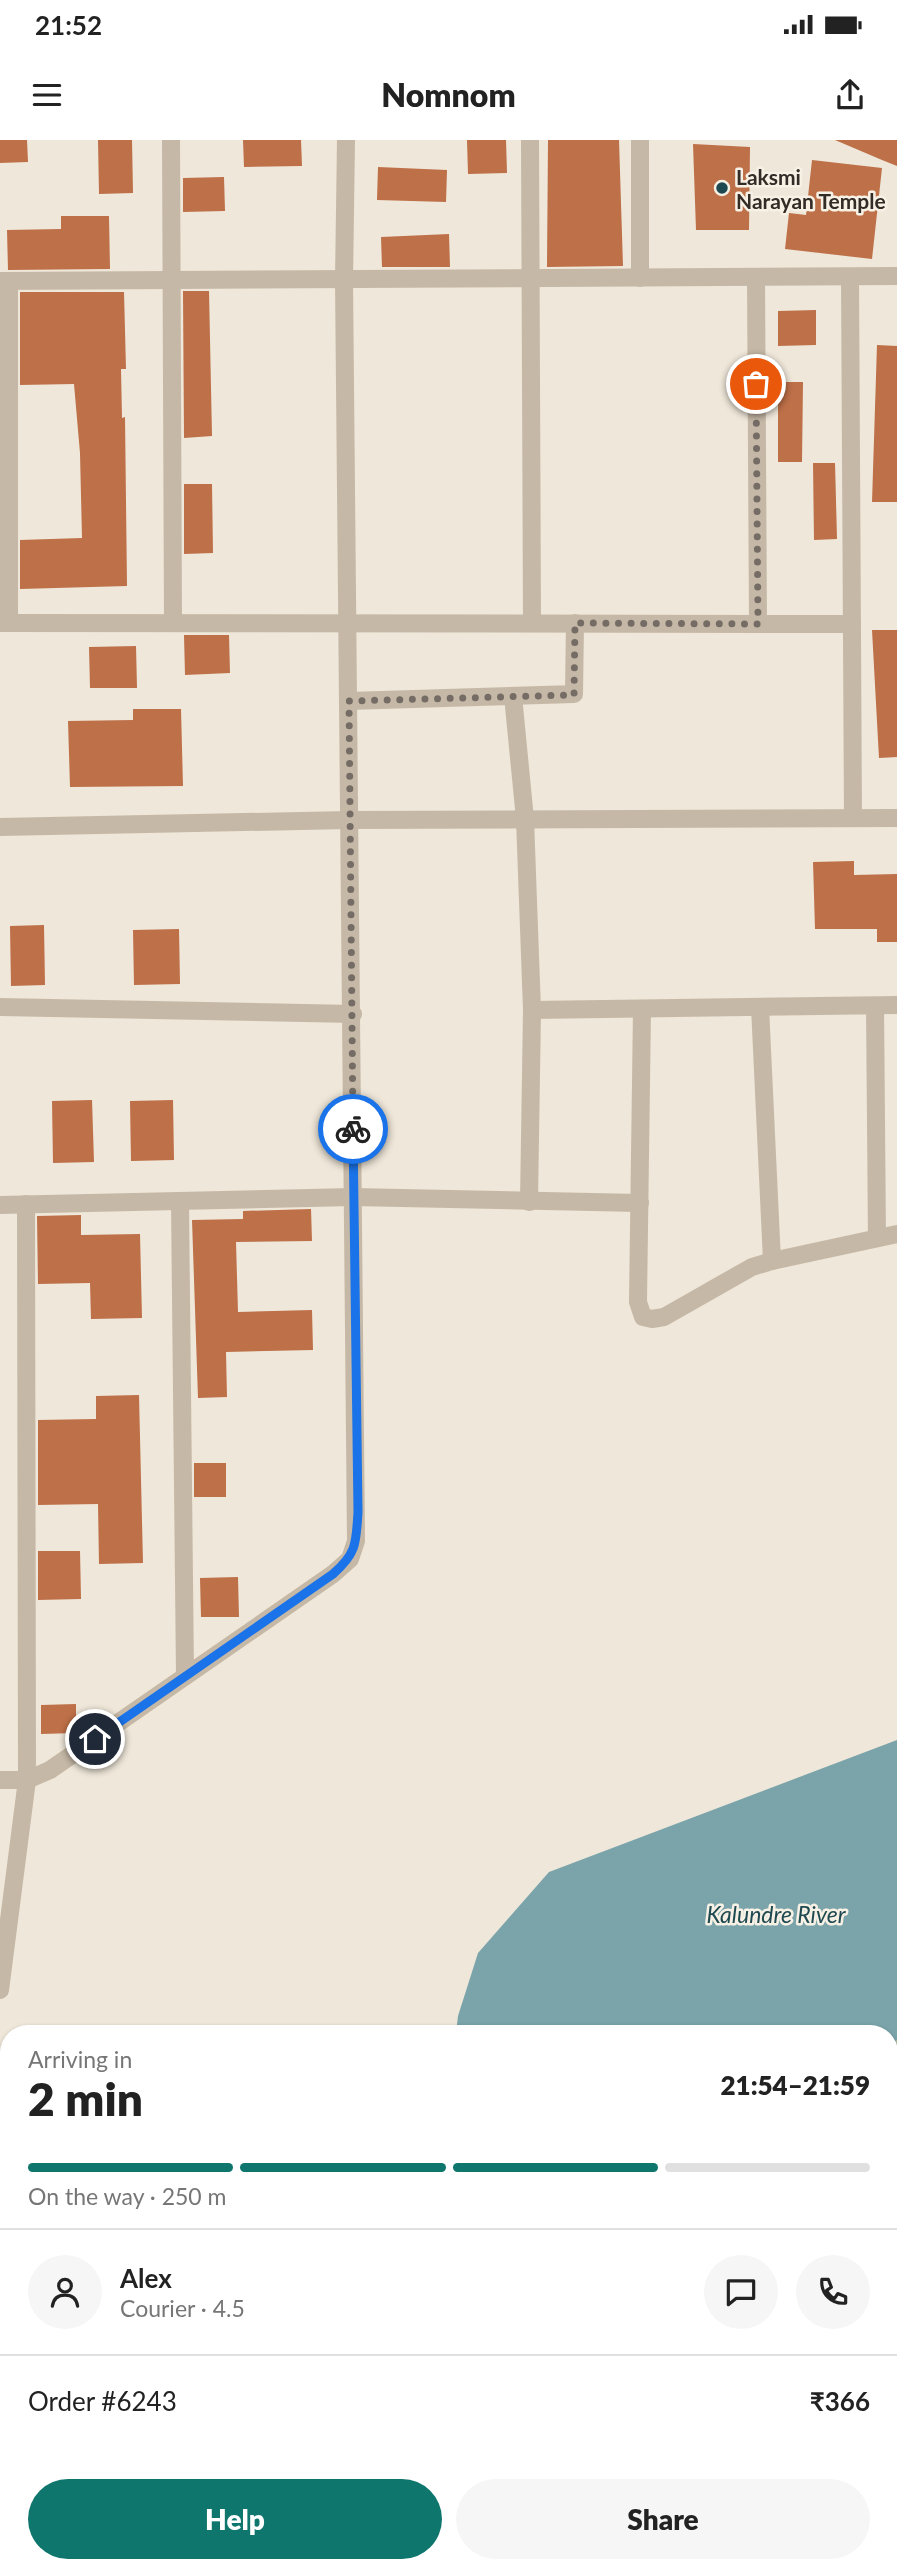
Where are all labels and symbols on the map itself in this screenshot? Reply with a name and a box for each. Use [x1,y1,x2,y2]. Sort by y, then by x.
place label: Laksmi Narayan Temple [736,164,886,213]
marker: Laksmi Narayan Temple [714,180,730,196]
pin [726,354,786,414]
courier [318,1094,388,1164]
pin [65,1709,125,1769]
water label: Kalundre River [706,1900,847,1928]

